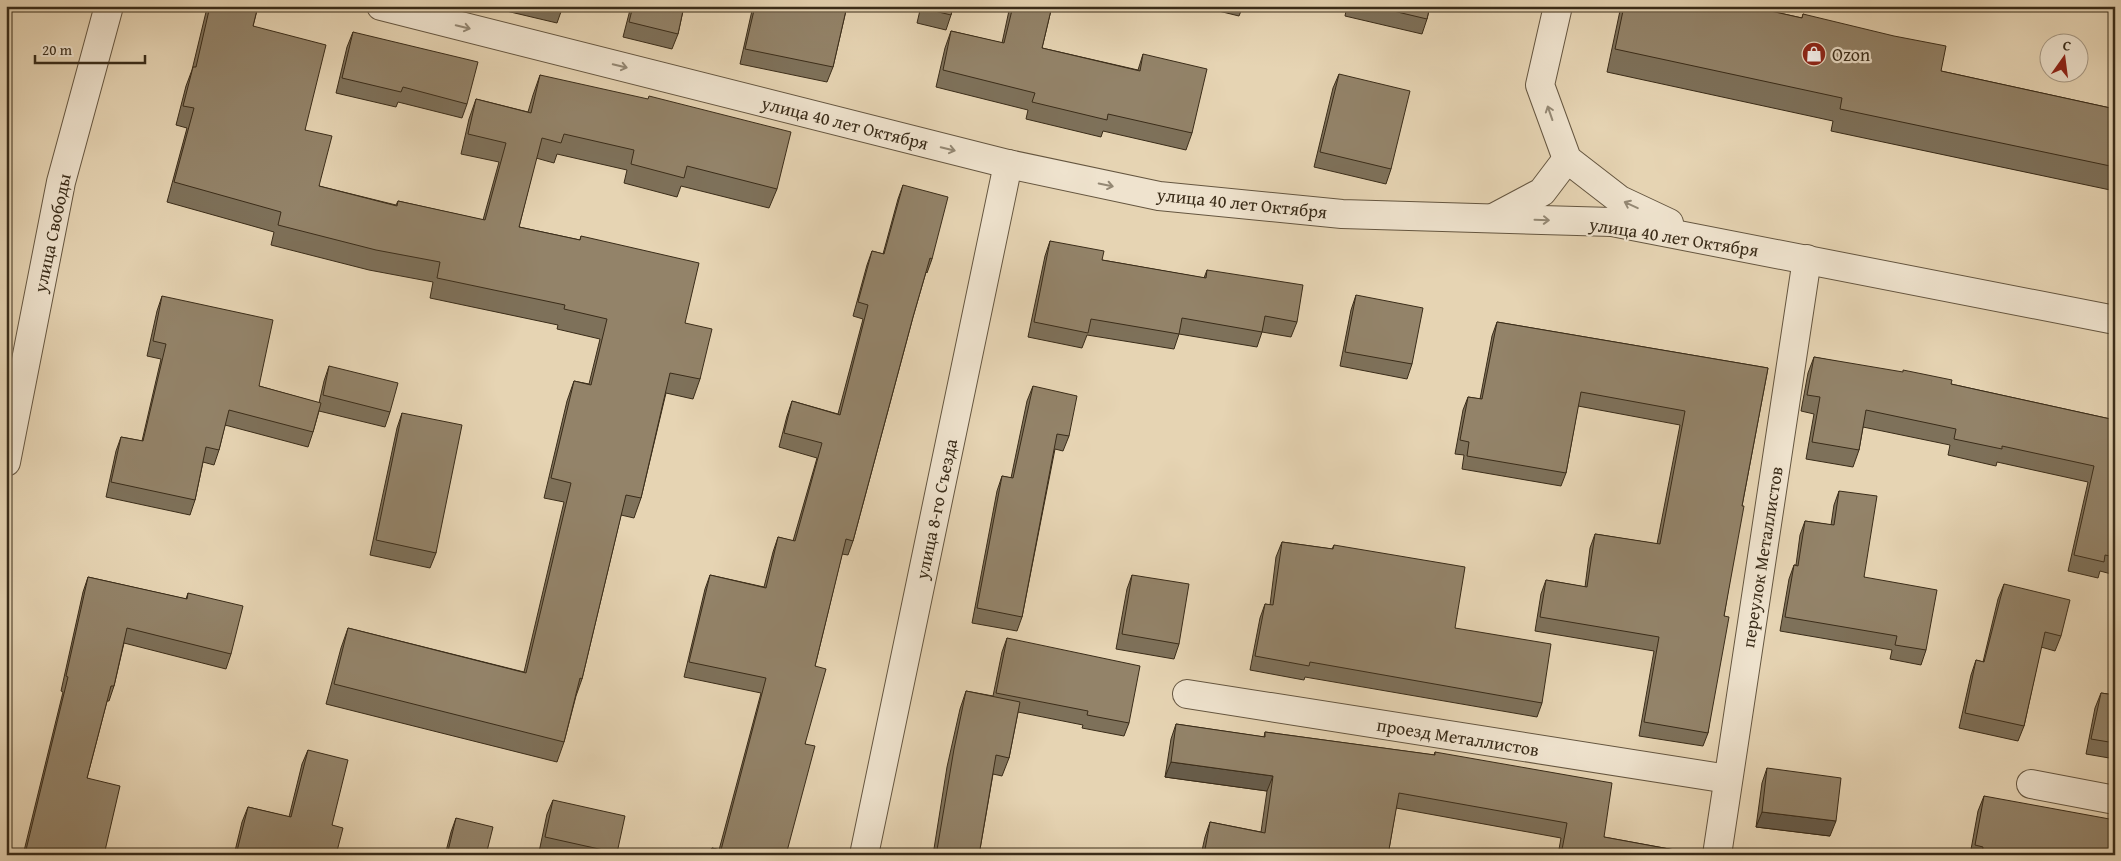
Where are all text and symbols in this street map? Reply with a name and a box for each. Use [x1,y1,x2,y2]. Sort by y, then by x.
one-way arrow [454,23,470,32]
scale bar [35,32,145,64]
north arrow [2038,32,2088,82]
text: С [2061,35,2073,56]
text: 20 m [42,39,73,60]
shop icon: Ozon [1801,41,1827,67]
place label: Ozon [1832,41,1870,68]
one-way arrow [612,62,628,71]
street label: улица 40 лет Октября [758,89,931,157]
one-way arrow [1545,106,1554,122]
one-way arrow [939,144,955,154]
street label: улица Свободы [26,171,78,296]
one-way arrow [1098,180,1114,190]
street label: улица 40 лет Октября [1155,181,1328,225]
one-way arrow [1624,200,1639,209]
street label: улица 40 лет Октября [1586,210,1761,264]
one-way arrow [1534,215,1550,224]
street label: улица 8-го Съезда [908,436,964,583]
street label: переулок Металлистов [1734,464,1790,650]
street label: проезд Металлистов [1375,711,1541,763]

